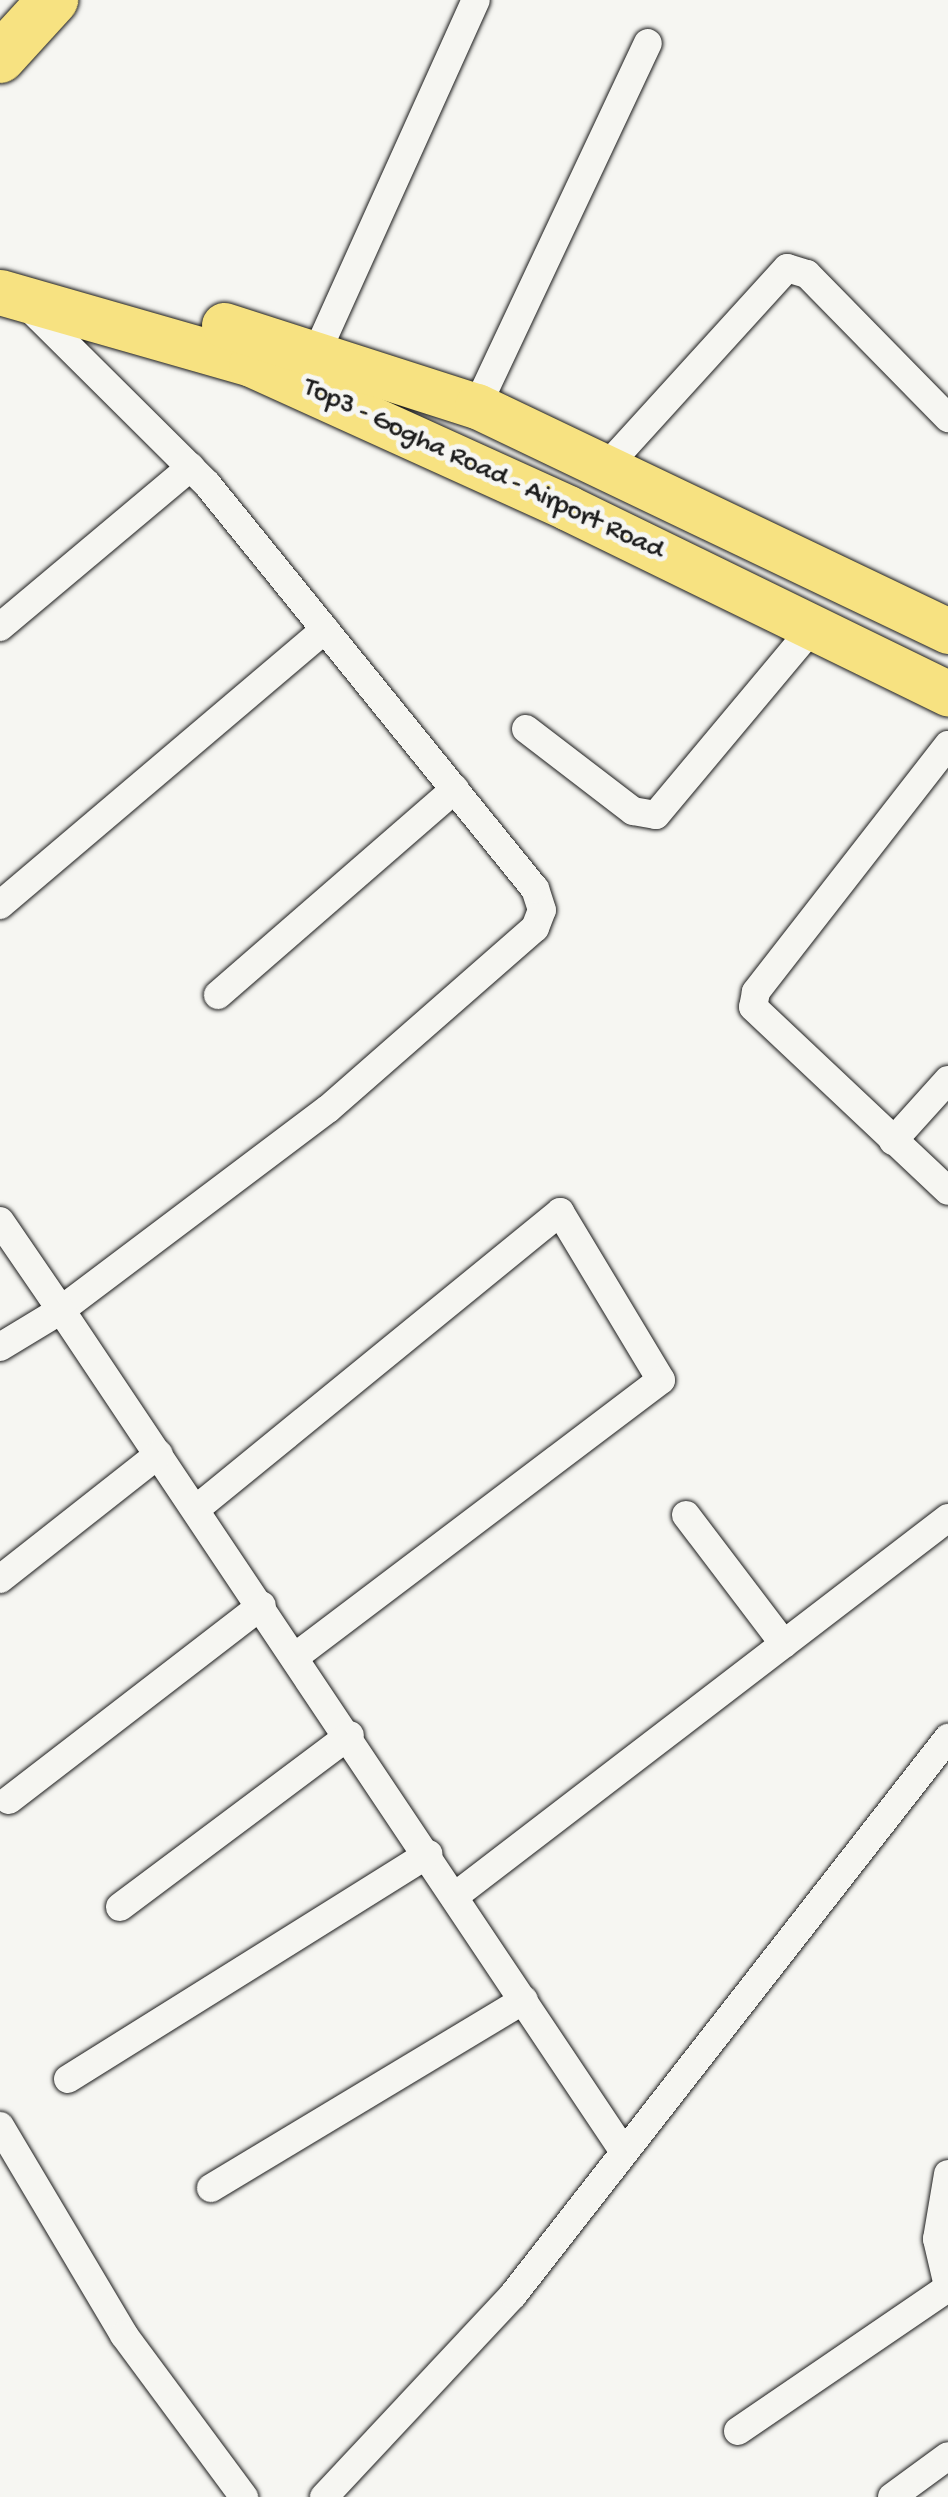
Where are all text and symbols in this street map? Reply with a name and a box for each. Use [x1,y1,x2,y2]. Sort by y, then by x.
street label: Top3 - Gogha Road - Airport Road [297,371,669,569]

